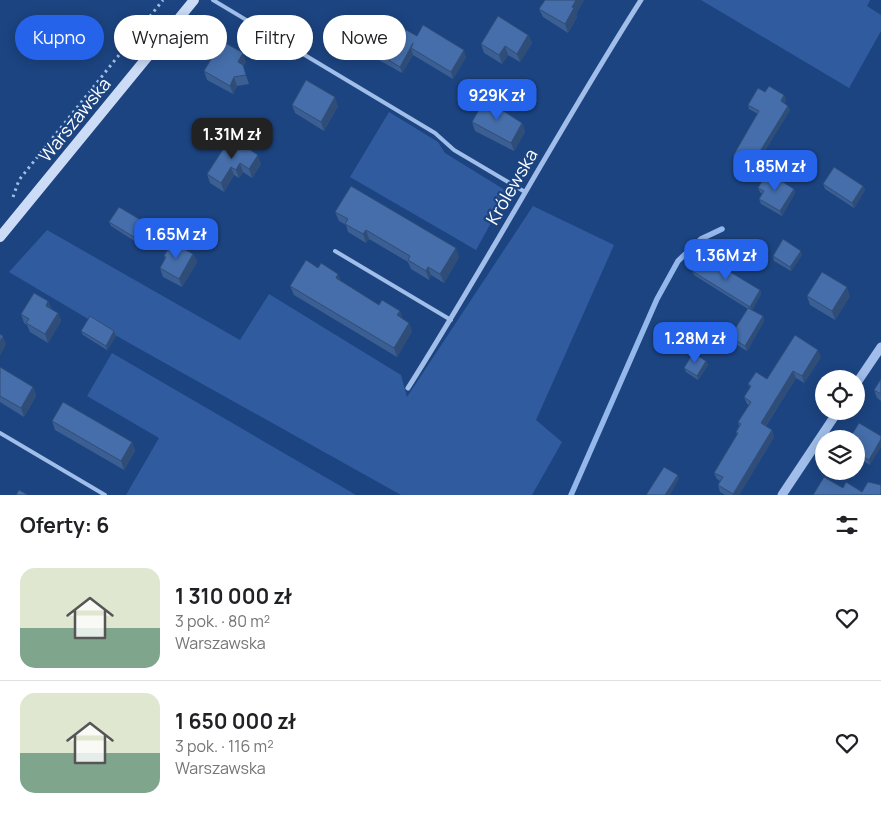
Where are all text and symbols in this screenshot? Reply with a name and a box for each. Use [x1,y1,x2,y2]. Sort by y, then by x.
chip: Kupno [15,15,104,60]
chip: Wynajem [114,15,227,60]
chip: Filtry [237,15,313,60]
chip: Nowe [323,15,406,60]
street label: Warszawska [33,72,116,167]
pin: 929K zł [451,78,543,121]
text: 929K zł [469,84,525,106]
pin: 1.31M zł [180,118,284,160]
text: 1.31M zł [203,123,261,145]
street label: Królewska [480,144,542,229]
pin: 1.85M zł [723,150,827,192]
text: 1.85M zł [744,155,806,177]
pin: 1.65M zł [124,218,228,260]
text: 1.65M zł [145,223,207,245]
pin: 1.36M zł [674,238,778,281]
text: 1.36M zł [695,244,757,266]
pin: 1.28M zł [643,322,747,364]
text: 1.28M zł [664,327,726,349]
map controls [815,370,865,480]
button: locate [815,370,865,420]
button: layers [815,430,865,480]
text: Oferty: 6 [20,511,109,539]
icon: filters [833,511,861,539]
text: 1 310 000 zł [175,582,292,610]
icon: home [60,588,120,648]
icon: heart [833,604,861,632]
text: 3 pok. · 80 m² [175,610,270,632]
text: Warszawska [175,632,266,654]
text: 1 650 000 zł [175,707,296,735]
icon: home [60,713,120,773]
icon: heart [833,729,861,757]
text: 3 pok. · 116 m² [175,735,274,757]
text: Warszawska [175,757,266,779]

